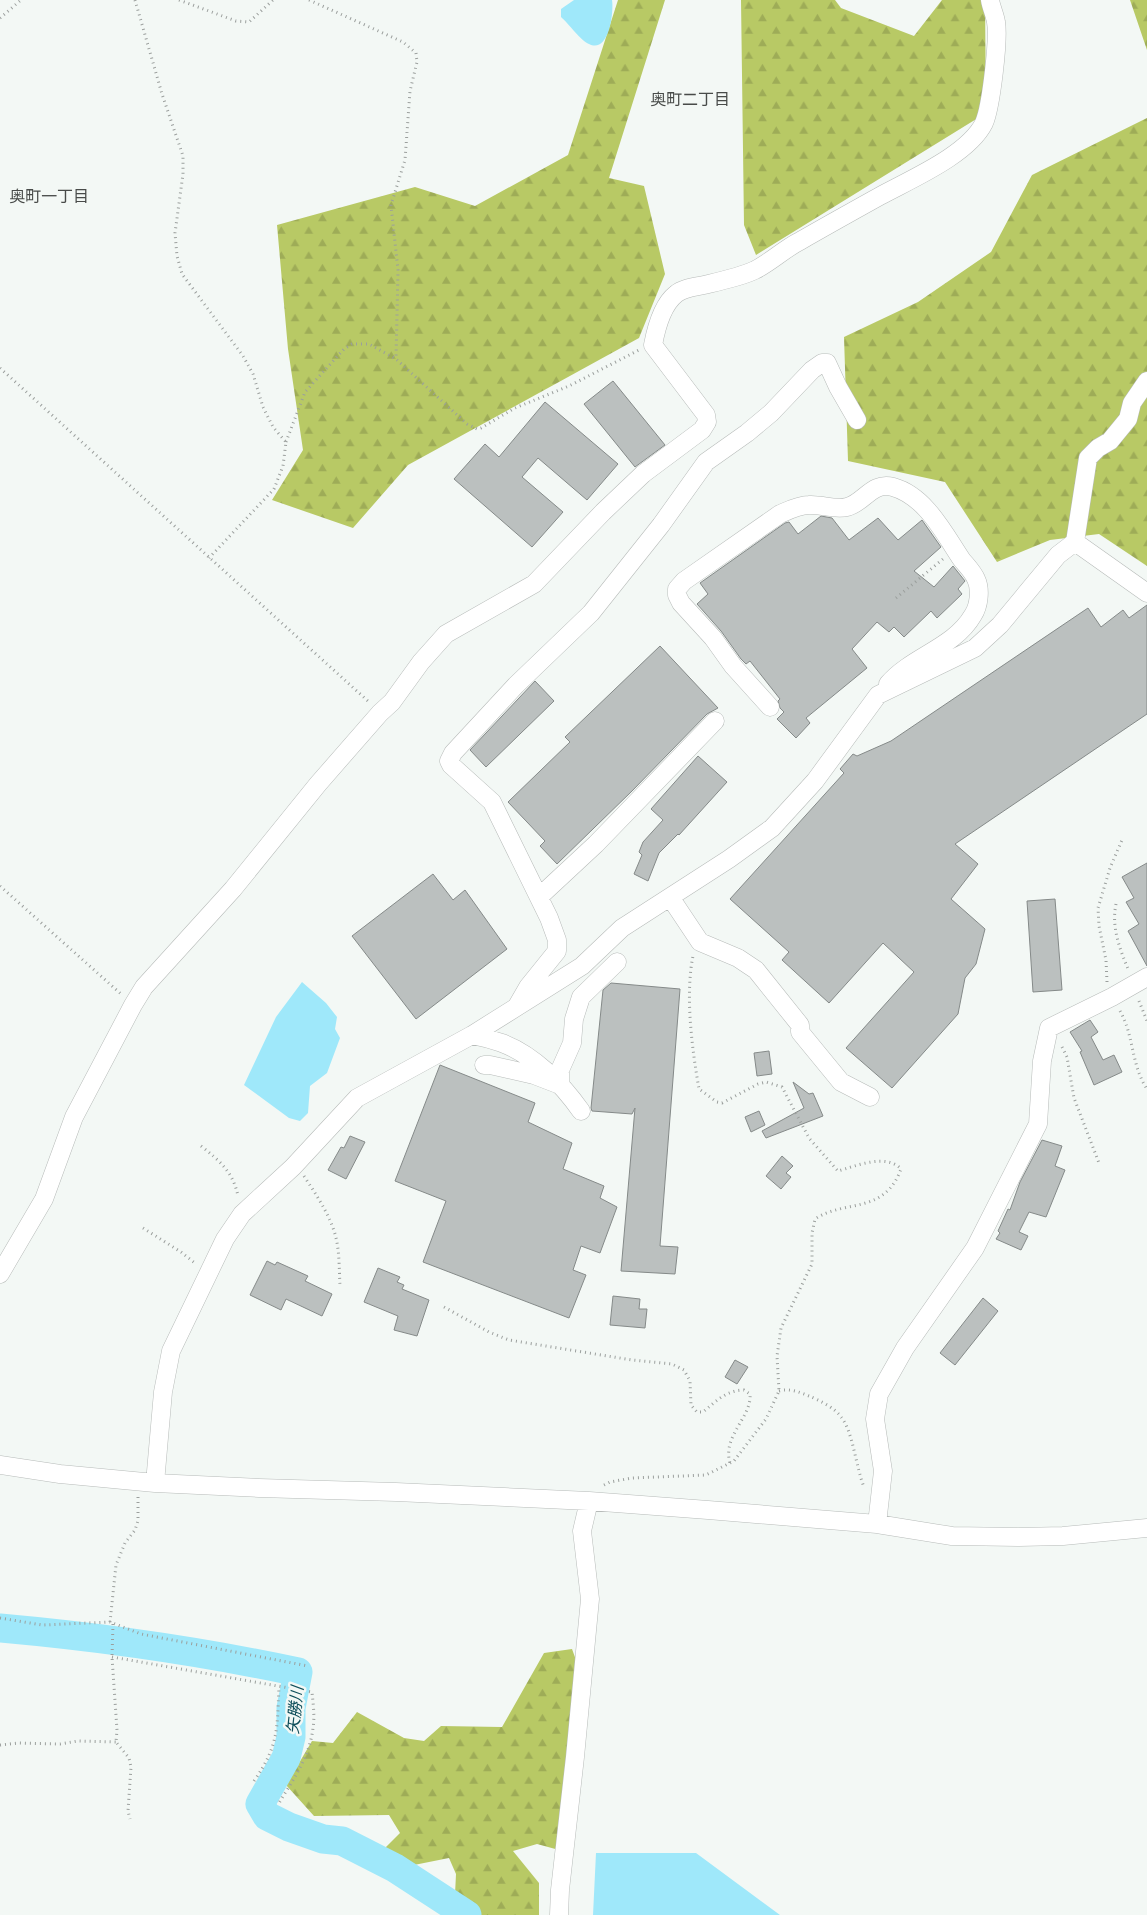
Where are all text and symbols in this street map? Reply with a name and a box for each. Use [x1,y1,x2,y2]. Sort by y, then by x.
district label: 奥町二丁目 [650,89,730,108]
district label: 奥町一丁目 [9,186,89,205]
water label: 矢勝川 [282,1683,306,1735]

